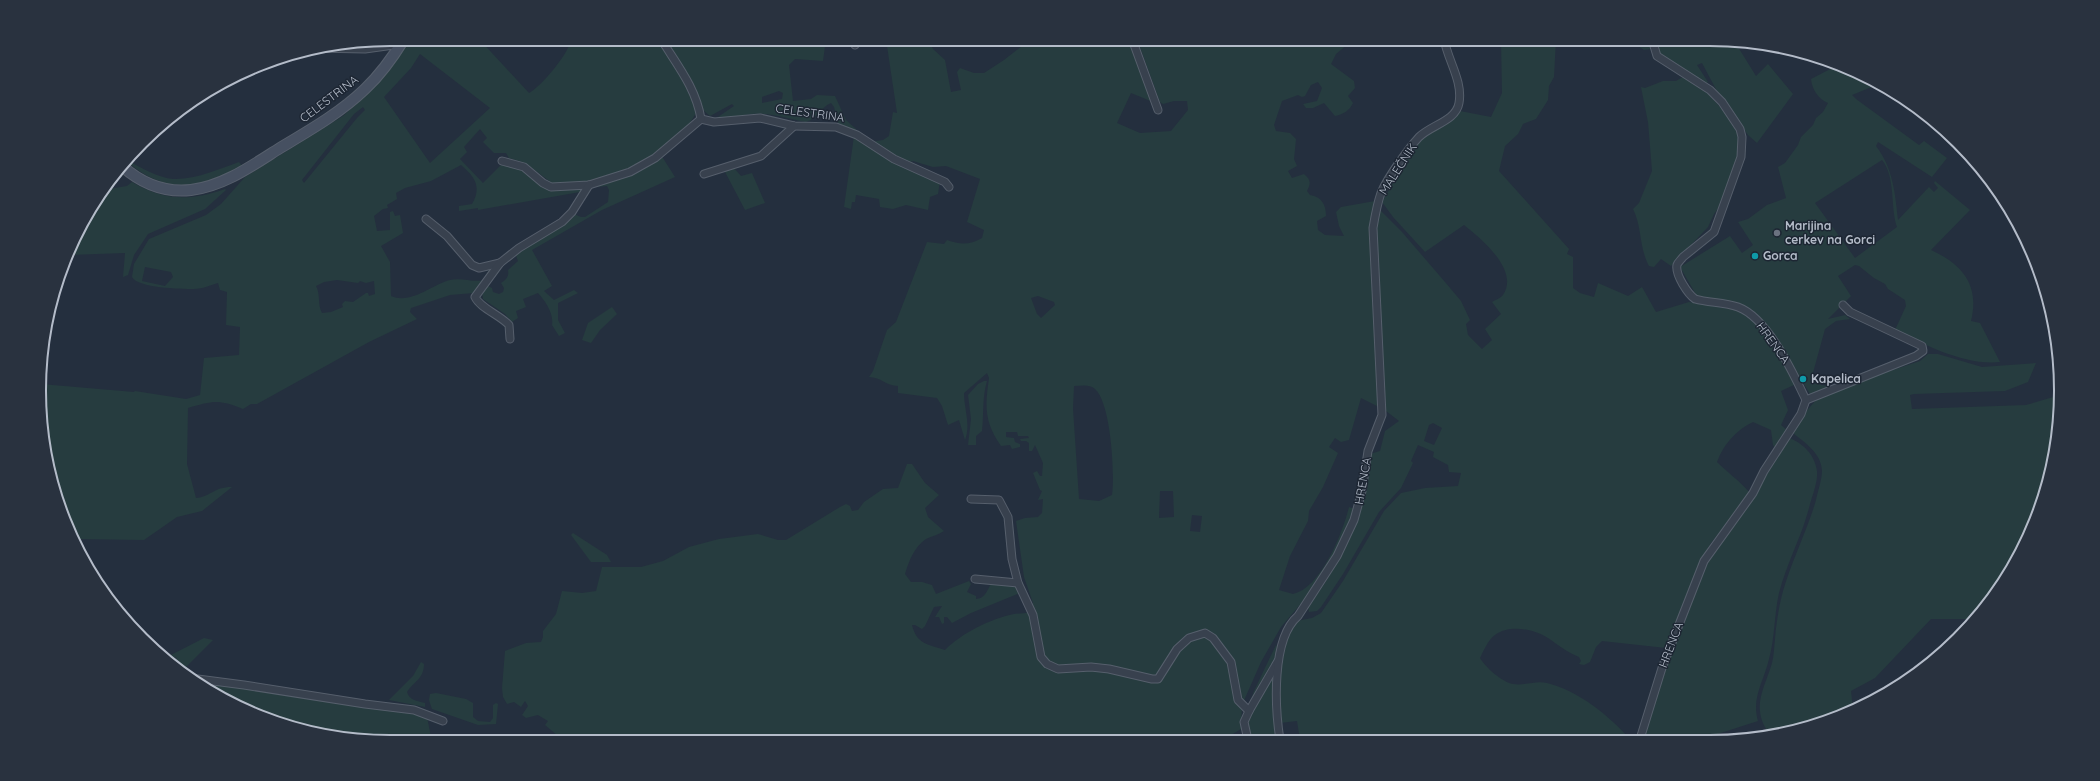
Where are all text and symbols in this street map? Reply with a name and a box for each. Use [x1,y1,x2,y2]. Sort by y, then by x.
street label: CELESTRINA [296,72,361,125]
street label: CELESTRINA [775,100,846,125]
street label: MALEČNIK [1375,140,1420,197]
place label: Marijina cerkev na Gorci [1785,218,1875,247]
marker: Marijina cerkev na Gorci [1772,228,1782,238]
place label: Gorca [1763,248,1798,263]
marker: Gorca [1750,251,1760,261]
street label: HRENCA [1753,319,1794,367]
place label: Kapelica [1811,371,1861,386]
marker: Kapelica [1798,374,1808,384]
street label: HRENCA [1351,456,1374,506]
street label: HRENCA [1655,620,1686,670]

